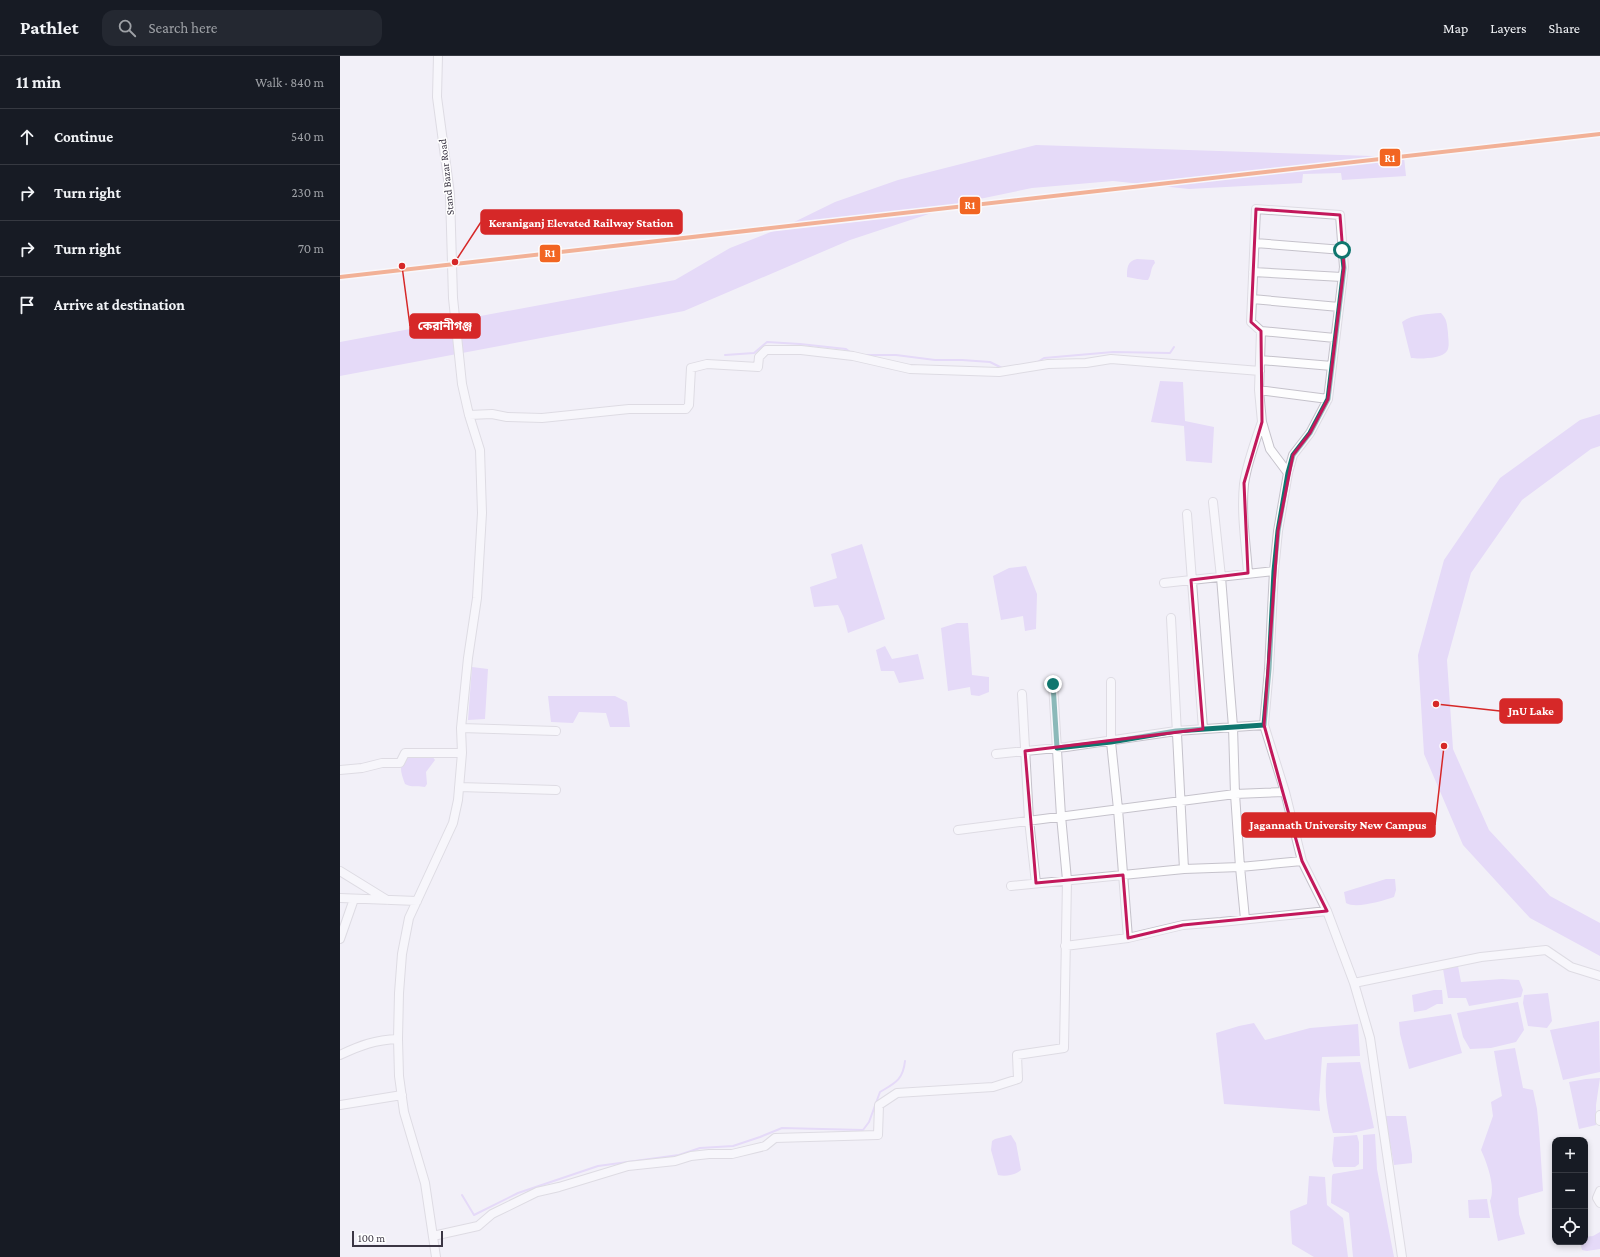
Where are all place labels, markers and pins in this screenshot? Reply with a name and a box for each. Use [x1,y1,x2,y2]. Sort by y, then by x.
callout: Keraniganj Elevated Railway Station [481,210,682,234]
callout: কেরানীগঞ্জ [410,314,480,338]
callout: JnU Lake [1500,699,1562,723]
callout: Jagannath University New Campus [1242,813,1435,837]

